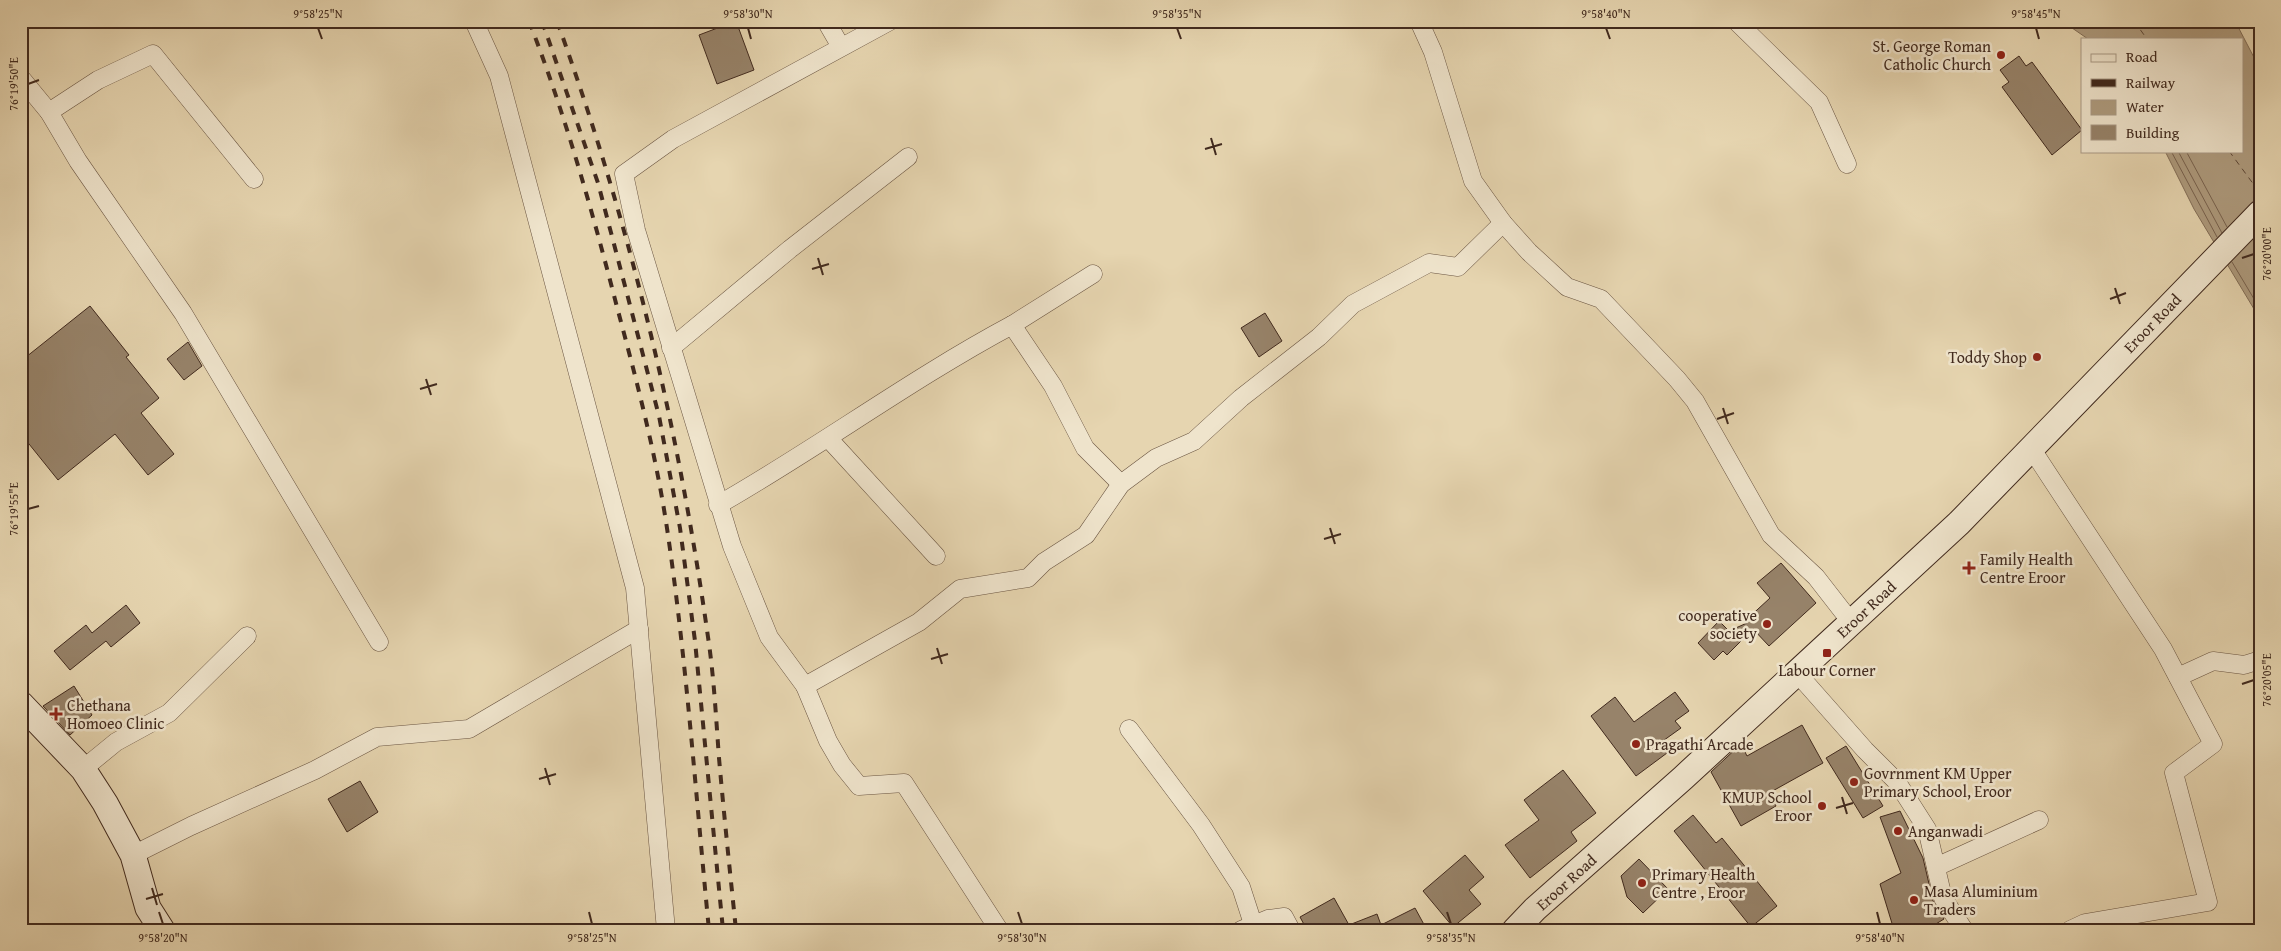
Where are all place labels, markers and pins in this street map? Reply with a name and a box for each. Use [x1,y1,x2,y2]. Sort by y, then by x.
place label: St. George Roman Catholic Church [1872,34,1991,76]
marker: St. George Roman Catholic Church [1995,49,2007,61]
place label: Toddy Shop [1948,345,2027,369]
marker: Toddy Shop [2031,351,2043,363]
place label: Family Health Centre Eroor [1980,547,2073,589]
marker: Family Health Centre Eroor [1962,561,1976,575]
place label: cooperative society [1678,603,1757,645]
marker: cooperative society [1761,618,1773,630]
marker: Labour Corner [1821,647,1833,659]
place label: Labour Corner [1778,658,1876,682]
place label: Chethana Homoeo Clinic [67,693,164,735]
marker: Chethana Homoeo Clinic [49,707,63,721]
place label: Pragathi Arcade [1646,732,1754,756]
marker: Pragathi Arcade [1630,738,1642,750]
place label: Govrnment KM Upper Primary School, Eroor [1864,761,2012,803]
marker: Govrnment KM Upper Primary School, Eroor [1848,776,1860,788]
place label: KMUP School Eroor [1722,785,1813,827]
marker: KMUP School Eroor [1816,800,1828,812]
place label: Anganwadi [1908,819,1983,843]
marker: Anganwadi [1892,825,1904,837]
place label: Primary Health Centre , Eroor [1652,862,1755,904]
marker: Primary Health Centre , Eroor [1636,877,1648,889]
place label: Masa Aluminium Traders [1924,879,2038,921]
marker: Masa Aluminium Traders [1908,894,1920,906]

